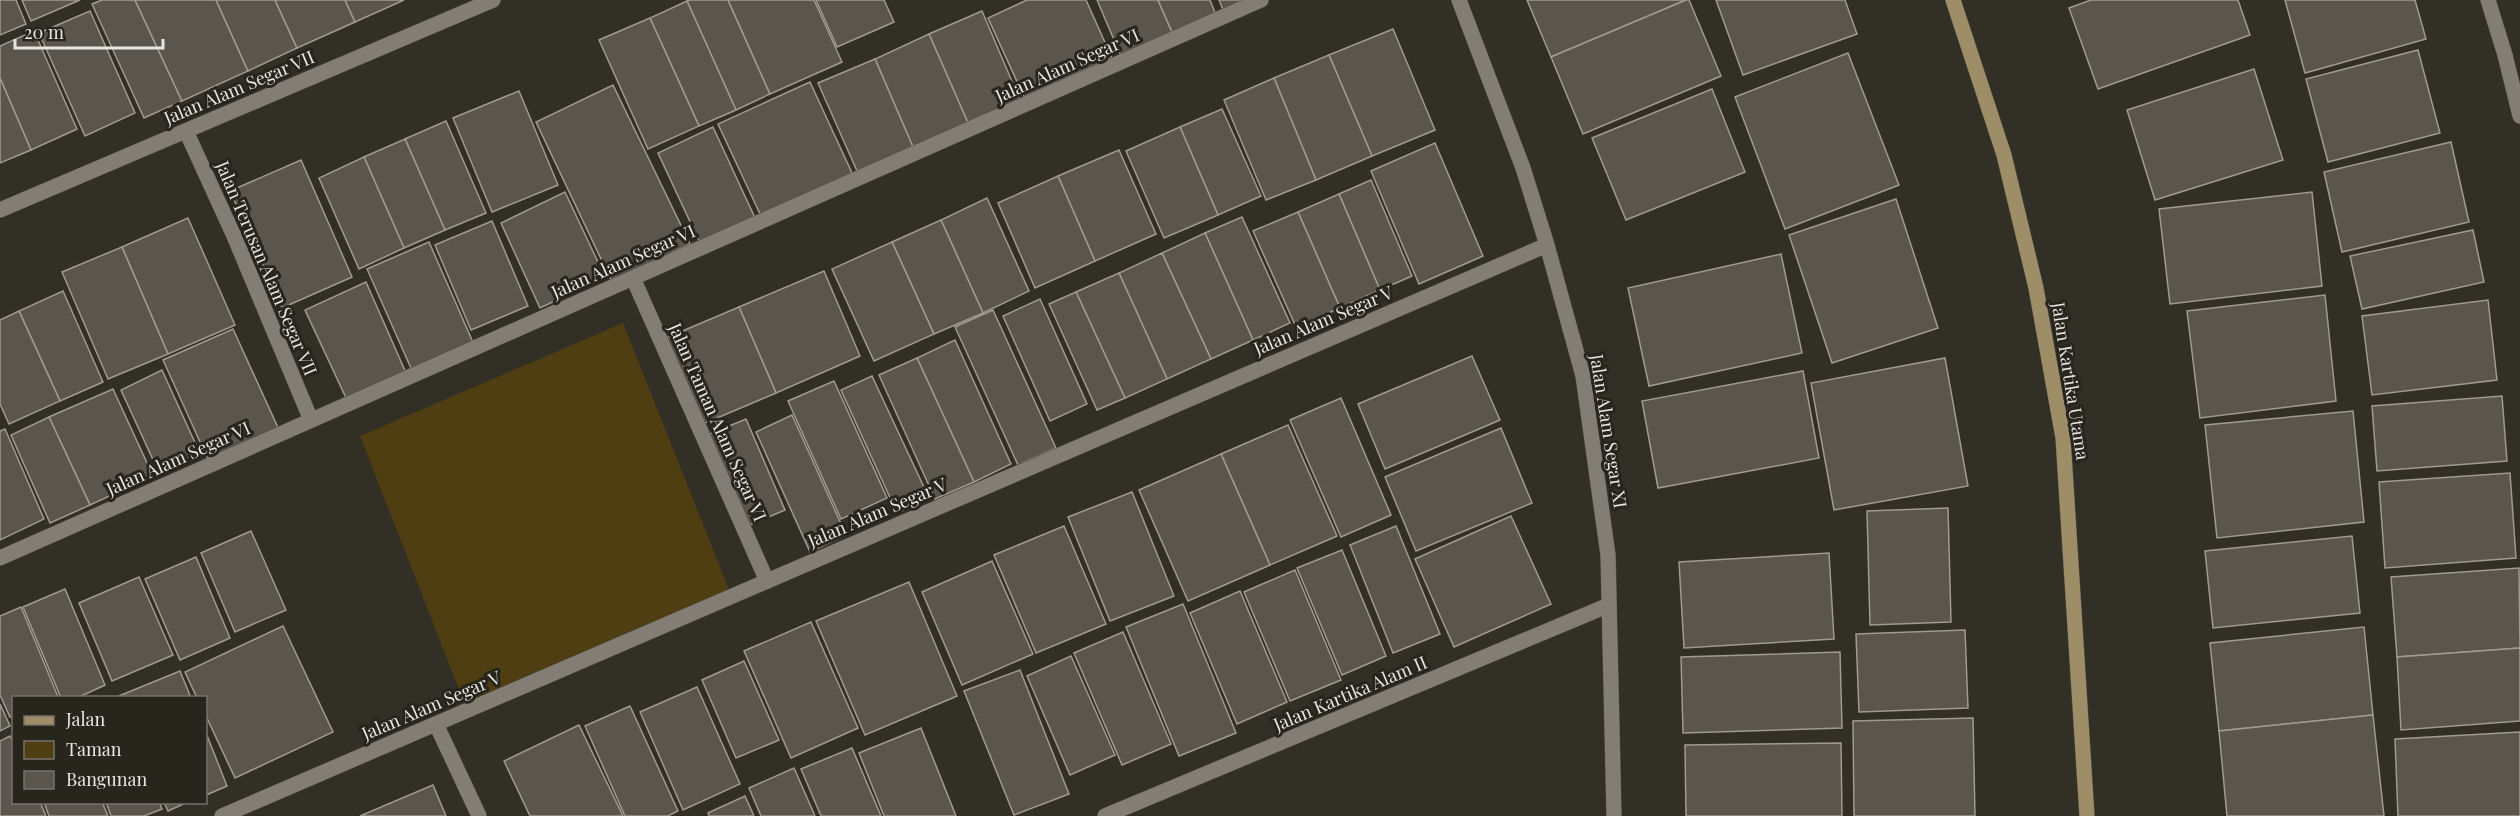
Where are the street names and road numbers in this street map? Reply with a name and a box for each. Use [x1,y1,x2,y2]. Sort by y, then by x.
street label: Jalan Alam Segar VI [990,22,1143,108]
street label: Jalan Alam Segar VII [159,44,318,130]
street label: Jalan Terusan Alam Segar VII [210,156,323,379]
street label: Jalan Alam Segar VI [546,218,699,304]
street label: Jalan Alam Segar V [1249,280,1397,361]
street label: Jalan Kartika Utama [2046,299,2095,462]
street label: Jalan Taman Alam Segar VI [663,318,773,525]
street label: Jalan Alam Segar XI [1585,351,1633,510]
street label: Jalan Alam Segar VI [101,415,254,501]
street label: Jalan Alam Segar V [803,472,951,553]
street label: Jalan Kartika Alam II [1269,650,1430,737]
street label: Jalan Alam Segar V [357,665,505,746]

